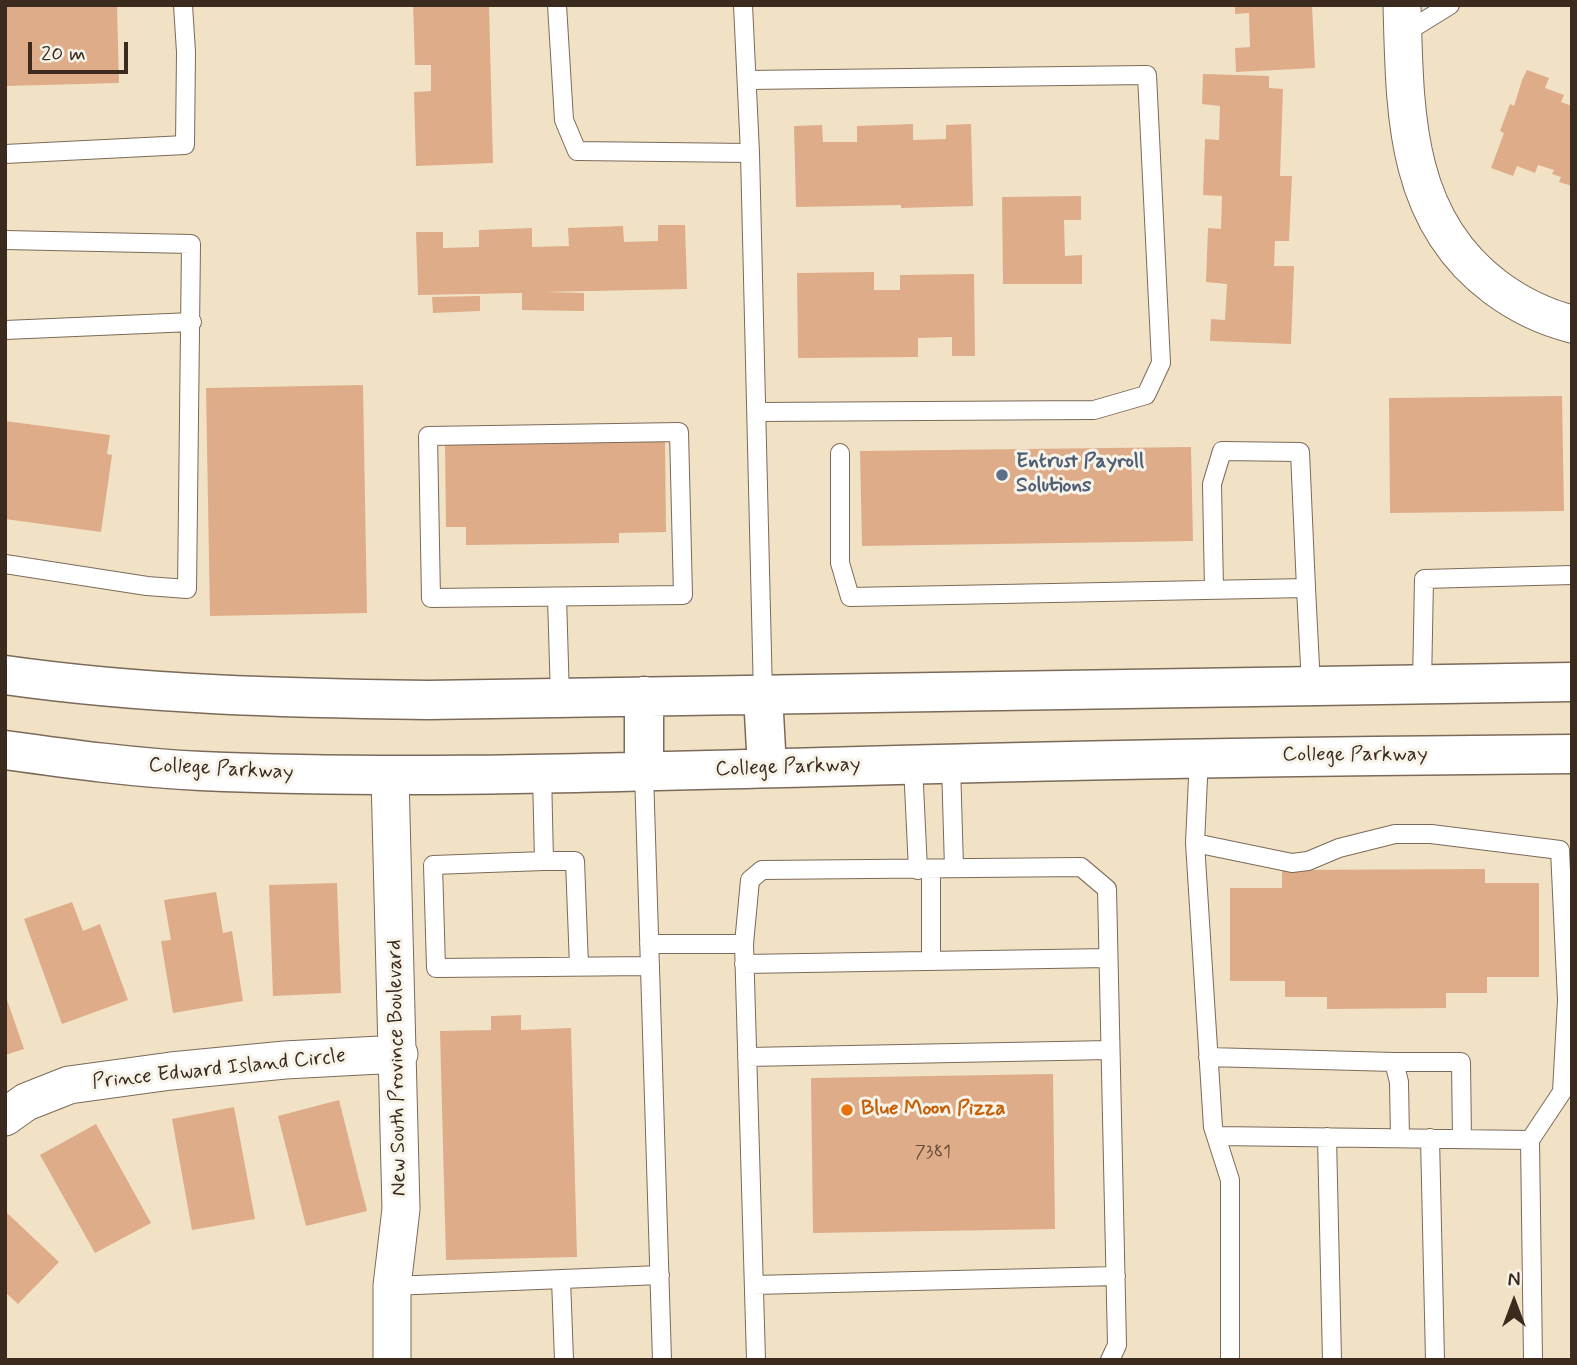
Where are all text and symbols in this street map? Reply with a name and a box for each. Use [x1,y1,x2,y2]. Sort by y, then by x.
scale bar [32,28,131,72]
text: 20 m [41,40,86,68]
place label: Entrust Payroll Solutions [1016,450,1144,500]
marker: Entrust Payroll Solutions [994,467,1010,483]
street label: College Parkway [1282,743,1428,769]
street label: College Parkway [715,753,861,783]
street label: College Parkway [148,754,294,786]
street label: New South Province Boulevard [383,939,413,1197]
street label: Prince Edward Island Circle [91,1044,347,1096]
place label: Blue Moon Pizza [861,1097,1006,1123]
marker: Blue Moon Pizza [839,1102,855,1118]
house number: 7381 [915,1142,951,1164]
north arrow [1479,1267,1549,1337]
text: N [1508,1268,1520,1293]

